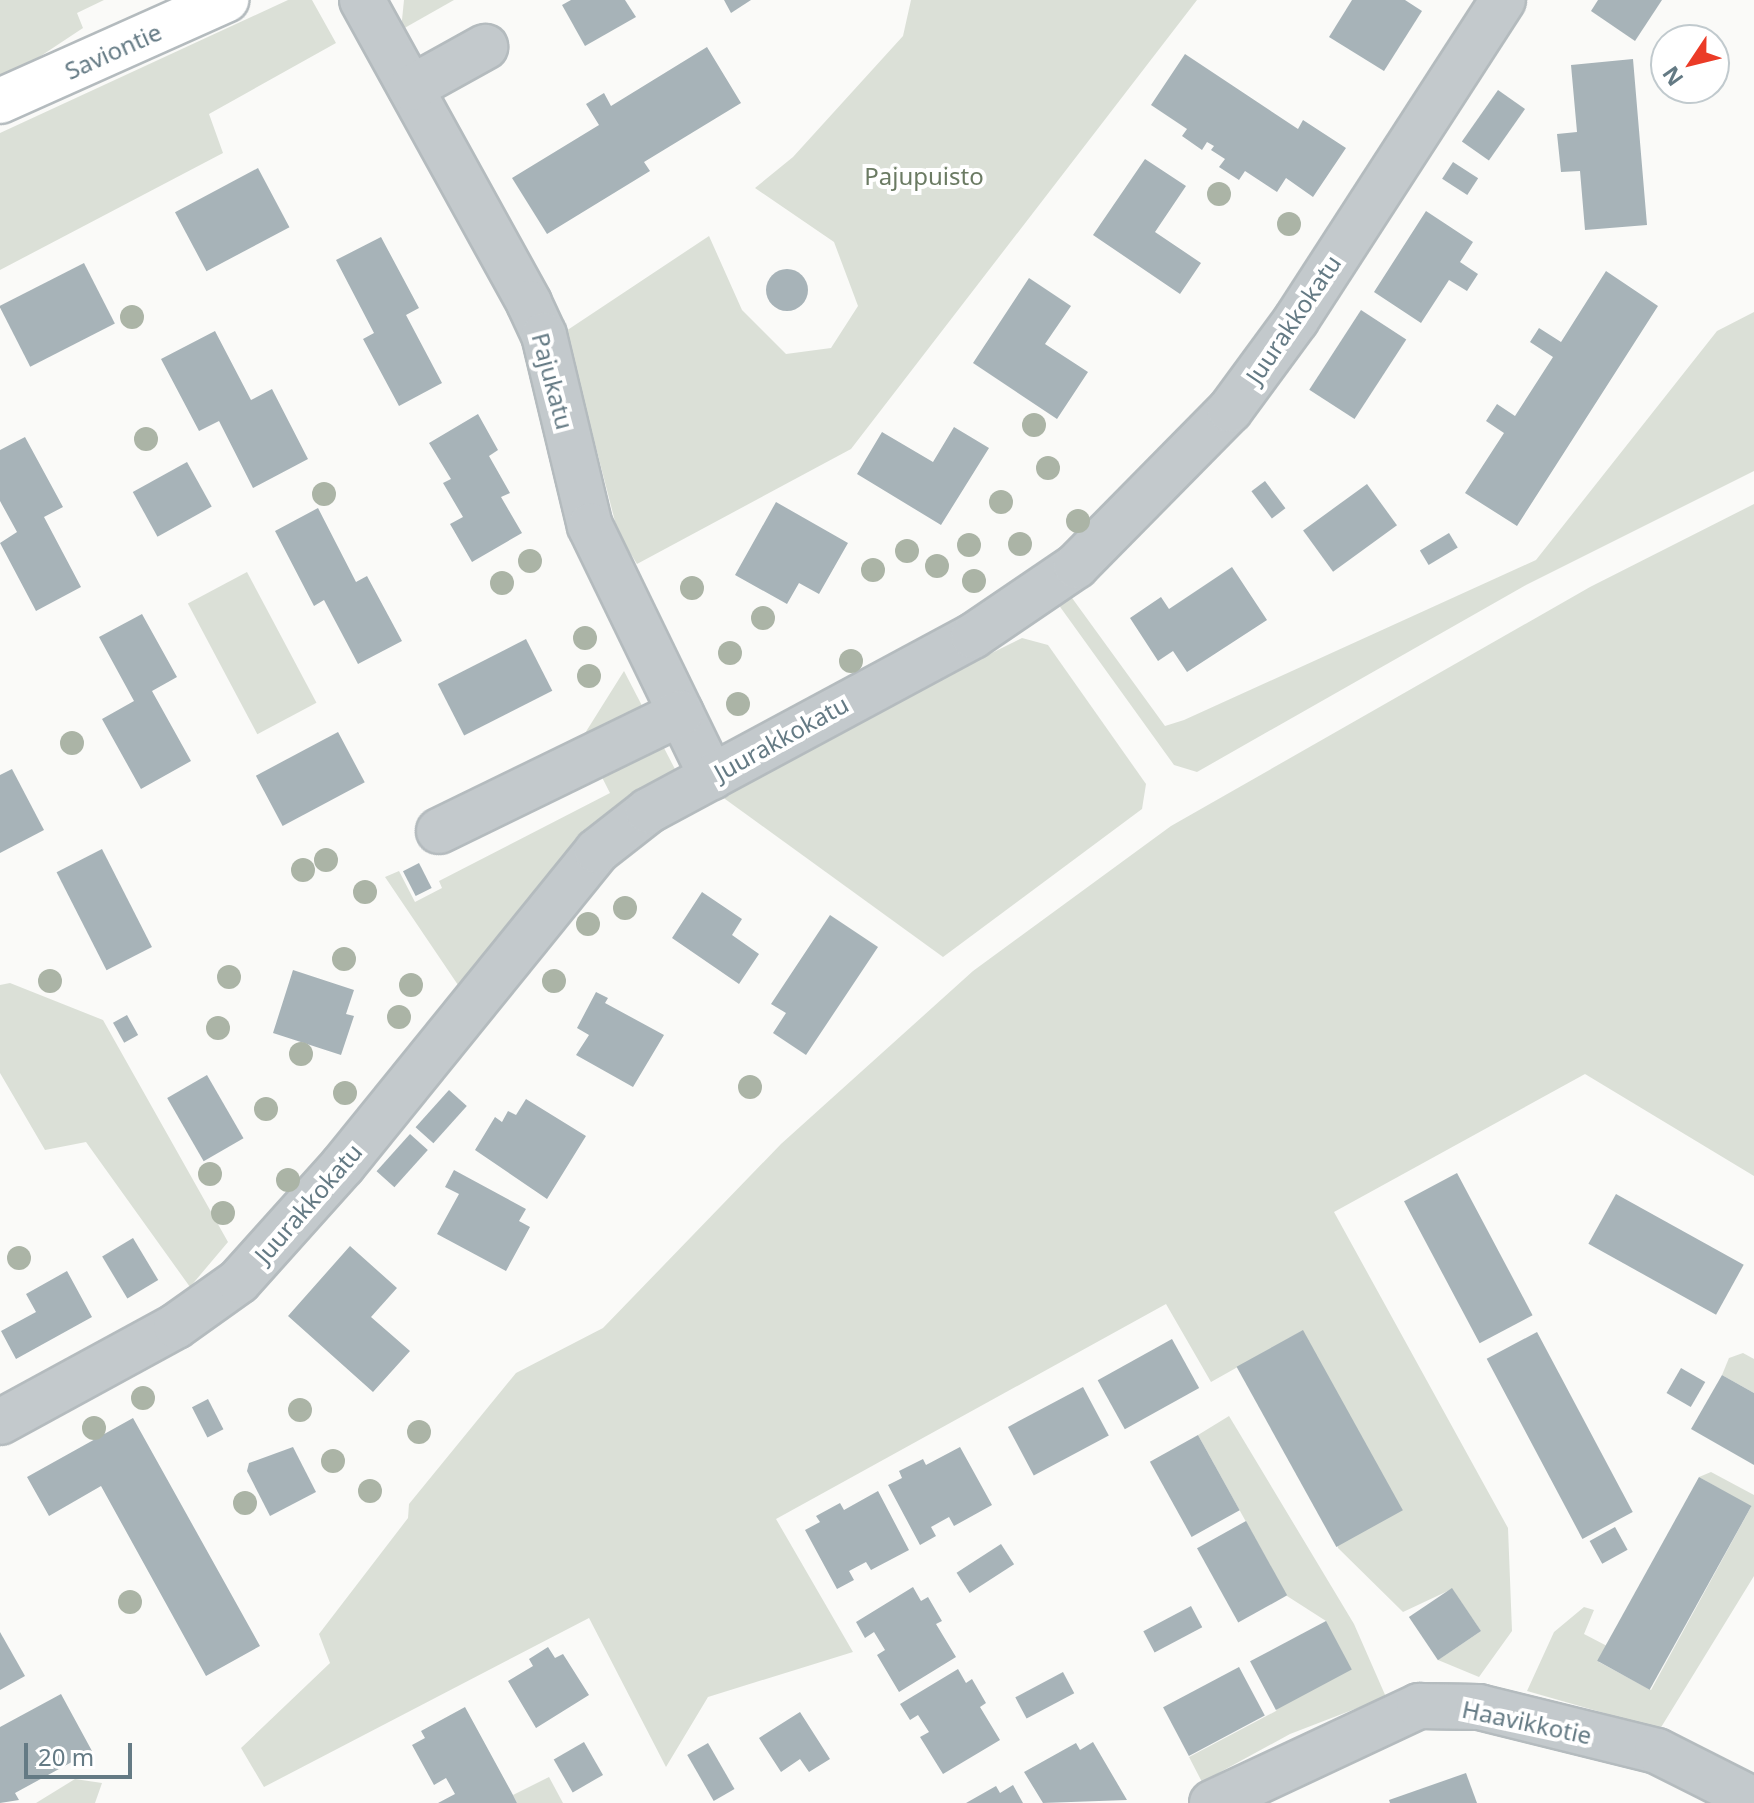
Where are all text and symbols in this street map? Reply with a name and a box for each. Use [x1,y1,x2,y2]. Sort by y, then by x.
street label: Saviontie [60,17,166,85]
north arrow [1650,24,1730,104]
text: N [1655,61,1689,93]
park label: Pajupuisto [864,162,984,190]
street label: Juurakkokatu [1239,249,1347,389]
street label: Pajukatu [526,330,580,432]
street label: Juurakkokatu [709,689,853,787]
street label: Juurakkokatu [248,1137,368,1269]
street label: Haavikkotie [1460,1694,1594,1750]
scale bar [28,1727,136,1777]
text: 20 m [38,1740,94,1773]

